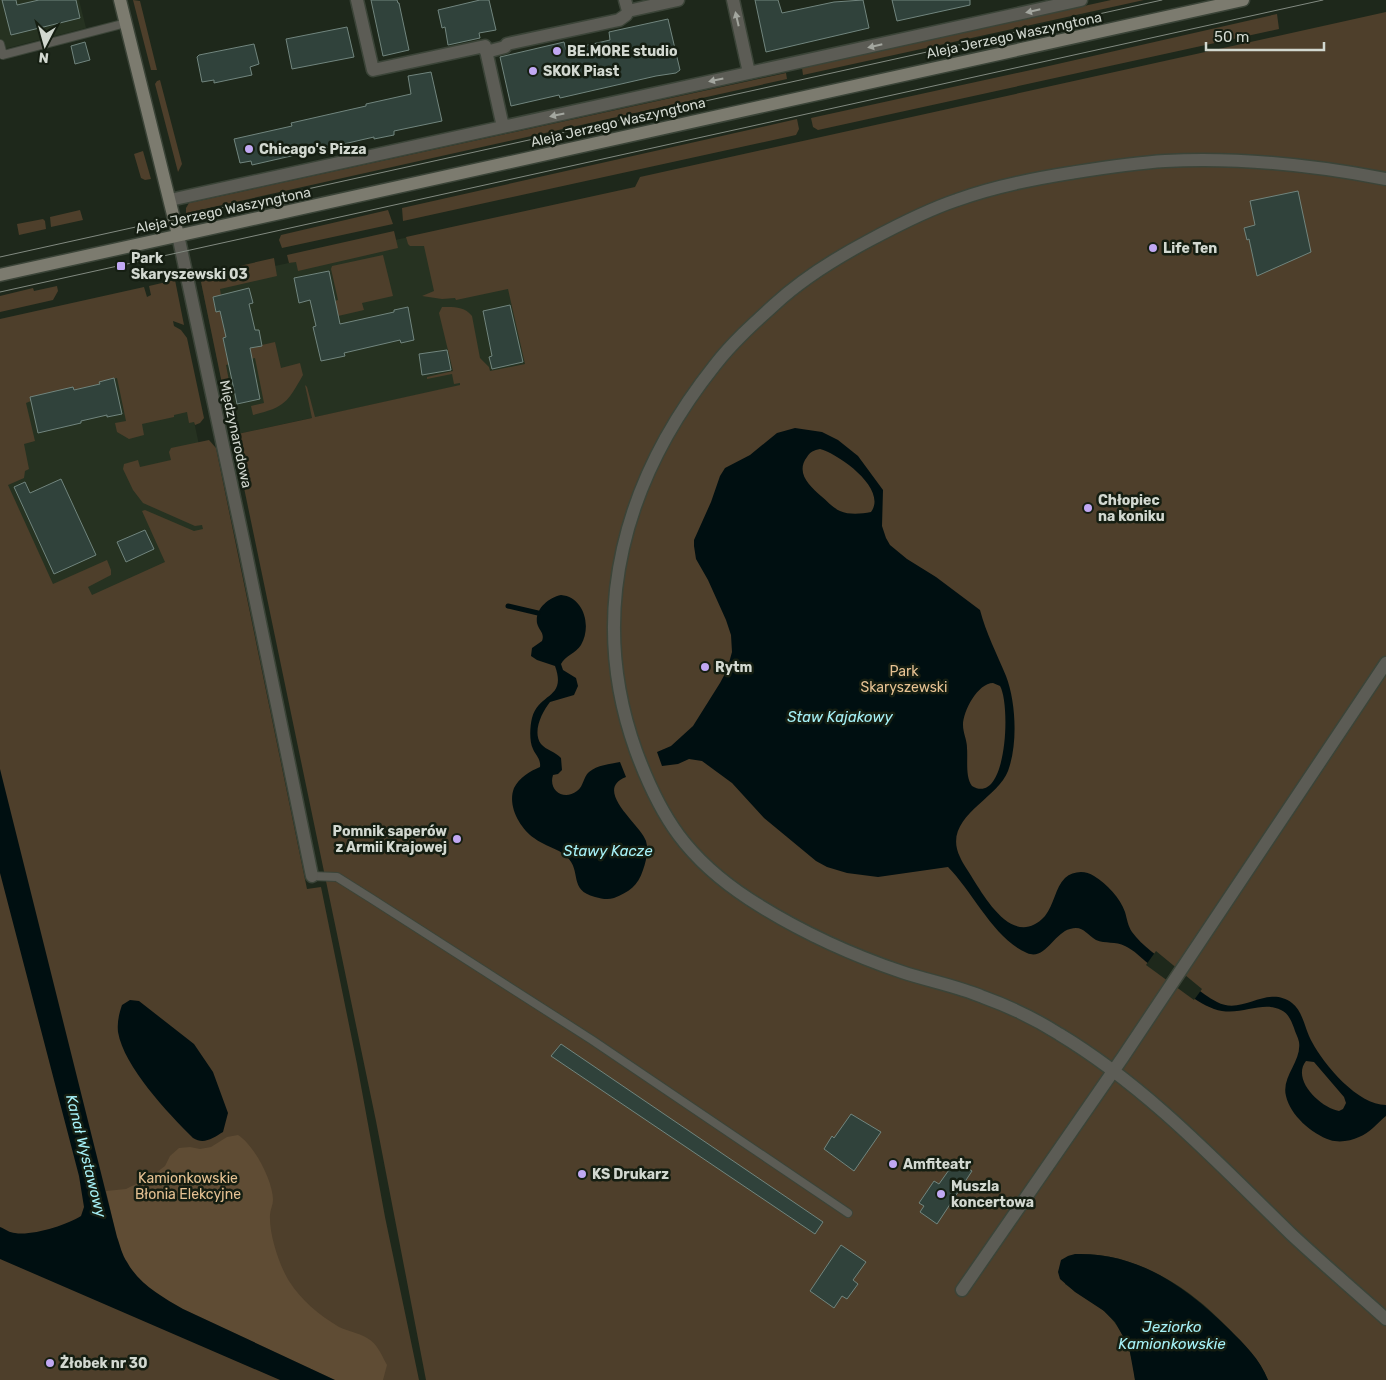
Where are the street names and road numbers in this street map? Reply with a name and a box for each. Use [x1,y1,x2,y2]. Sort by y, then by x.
street label: Aleja Jerzego Waszyngtona [925,9,1103,62]
street label: Aleja Jerzego Waszyngtona [529,94,707,151]
street label: Aleja Jerzego Waszyngtona [134,184,312,237]
street label: Międzynarodowa [216,379,255,490]

